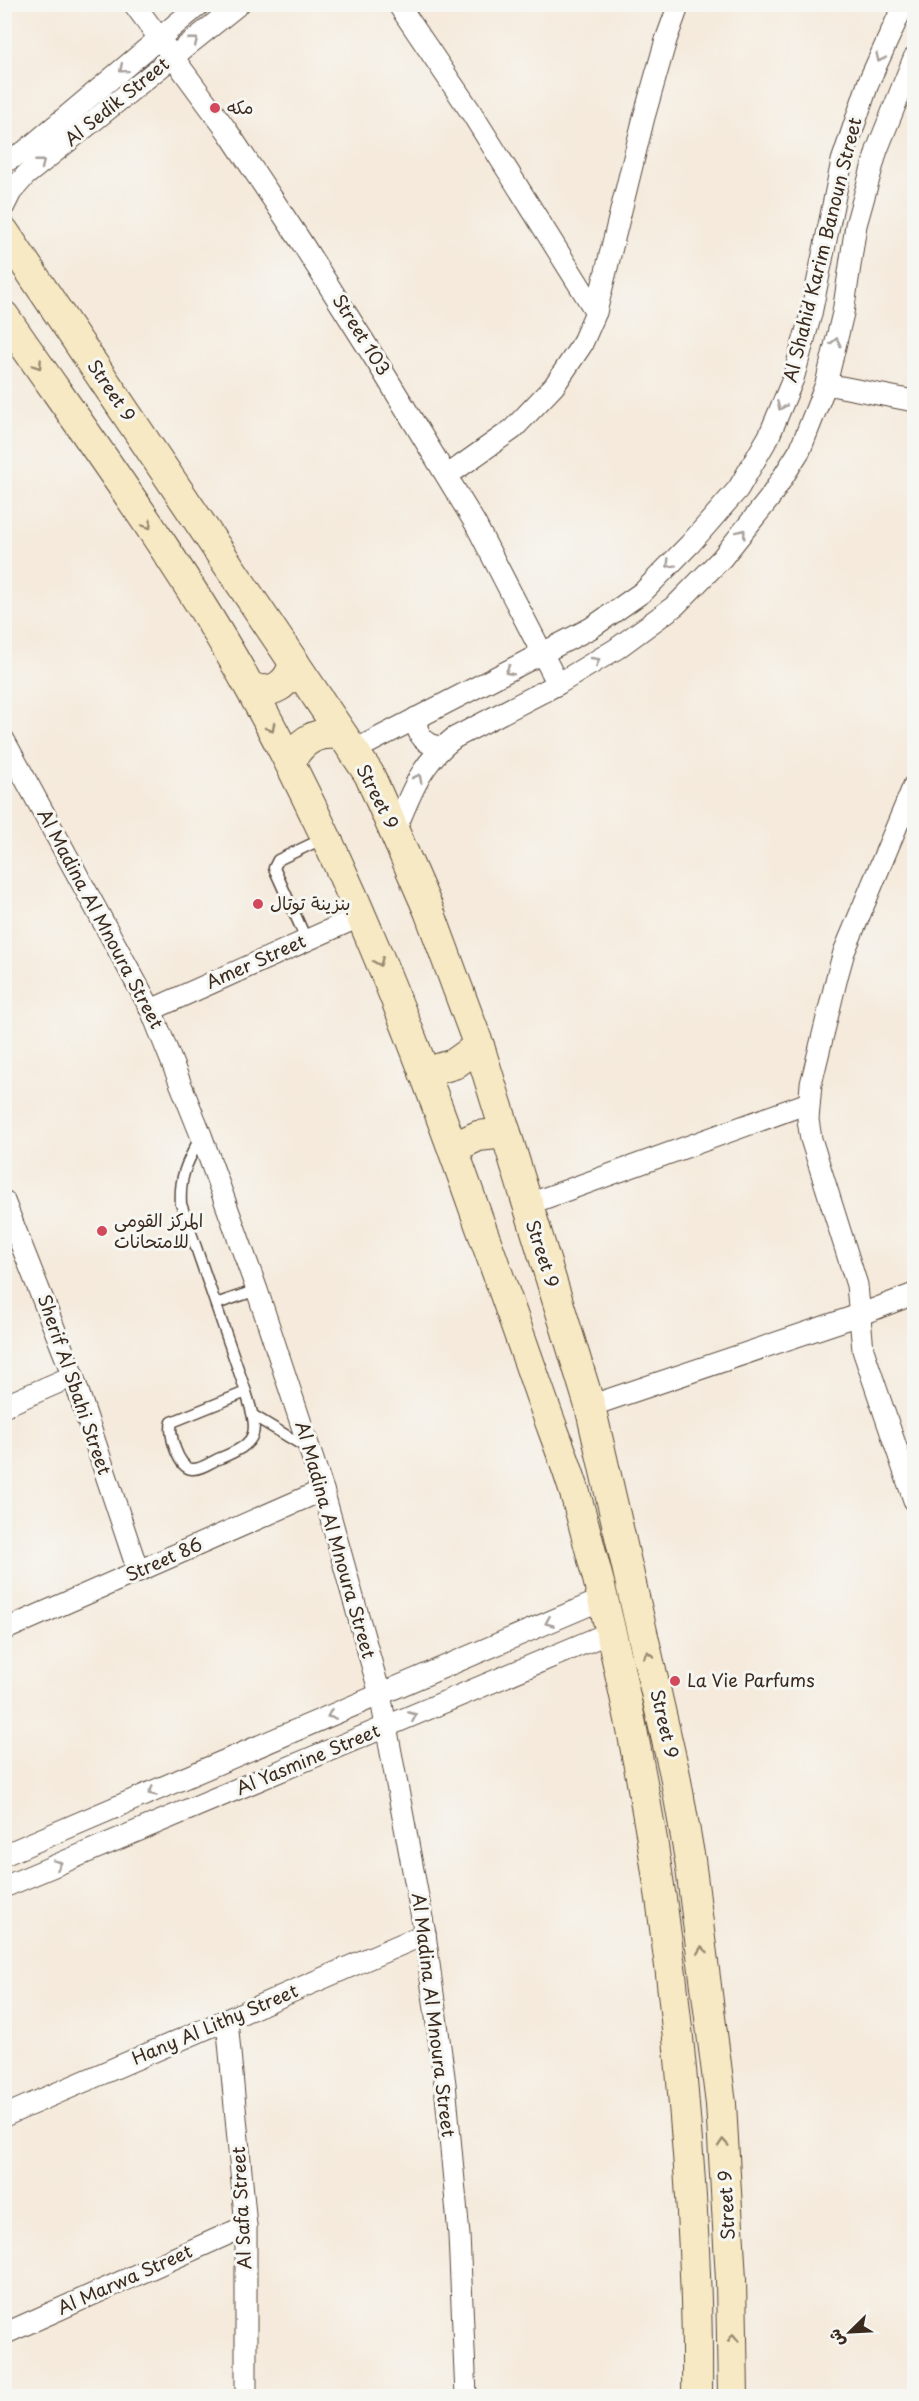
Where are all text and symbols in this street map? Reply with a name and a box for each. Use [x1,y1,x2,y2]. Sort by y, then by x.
one-way arrow [187,37,198,48]
street label: Al Sedik Street [58,50,174,152]
one-way arrow [875,51,887,62]
one-way arrow [119,62,130,73]
place label: مكه [227,93,254,120]
marker: مكه [208,101,222,115]
street label: Al Shahid Karim Banoun Street [775,114,868,385]
one-way arrow [35,159,46,170]
street label: Street 103 [327,288,398,380]
one-way arrow [828,337,841,347]
street label: Street 9 [81,354,143,427]
one-way arrow [31,358,42,369]
one-way arrow [776,400,788,411]
one-way arrow [141,519,152,530]
one-way arrow [734,529,745,540]
one-way arrow [667,557,678,568]
one-way arrow [590,657,600,669]
one-way arrow [504,663,515,675]
one-way arrow [264,721,275,732]
street label: Street 9 [350,759,406,834]
one-way arrow [411,774,422,784]
street label: Al Madina Al Mnoura Street [32,803,171,1033]
place label: بنزينة توتال [270,889,351,916]
marker: بنزينة توتال [251,897,265,911]
street label: Amer Street [201,927,310,995]
one-way arrow [372,955,384,966]
place label: المركز القومى للامتحانات [114,1206,203,1254]
street label: Street 9 [520,1216,567,1291]
marker: المركز القومى للامتحانات [95,1224,109,1238]
street label: Sherif Al Sbahi Street [32,1291,119,1478]
street label: Al Madina Al Mnoura Street [290,1418,383,1662]
street label: Street 86 [121,1530,206,1588]
one-way arrow [545,1615,556,1627]
one-way arrow [642,1650,655,1660]
place label: La Vie Parfums [687,1666,815,1693]
marker: La Vie Parfums [668,1674,682,1688]
street label: Street 9 [644,1686,686,1761]
one-way arrow [327,1708,338,1720]
one-way arrow [406,1711,417,1723]
street label: Al Yasmine Street [231,1716,384,1801]
one-way arrow [147,1785,158,1797]
one-way arrow [52,1859,63,1871]
street label: Al Madina Al Mnoura Street [406,1891,463,2139]
one-way arrow [696,1945,709,1954]
street label: Hany Al Lithy Street [127,1976,302,2071]
one-way arrow [717,2139,730,2148]
street label: Al Safa Street [224,2146,257,2270]
street label: Street 9 [710,2169,741,2241]
street label: Al Marwa Street [53,2237,196,2320]
north arrow [820,2302,880,2362]
text: ش [821,2326,850,2351]
one-way arrow [727,2334,739,2343]

